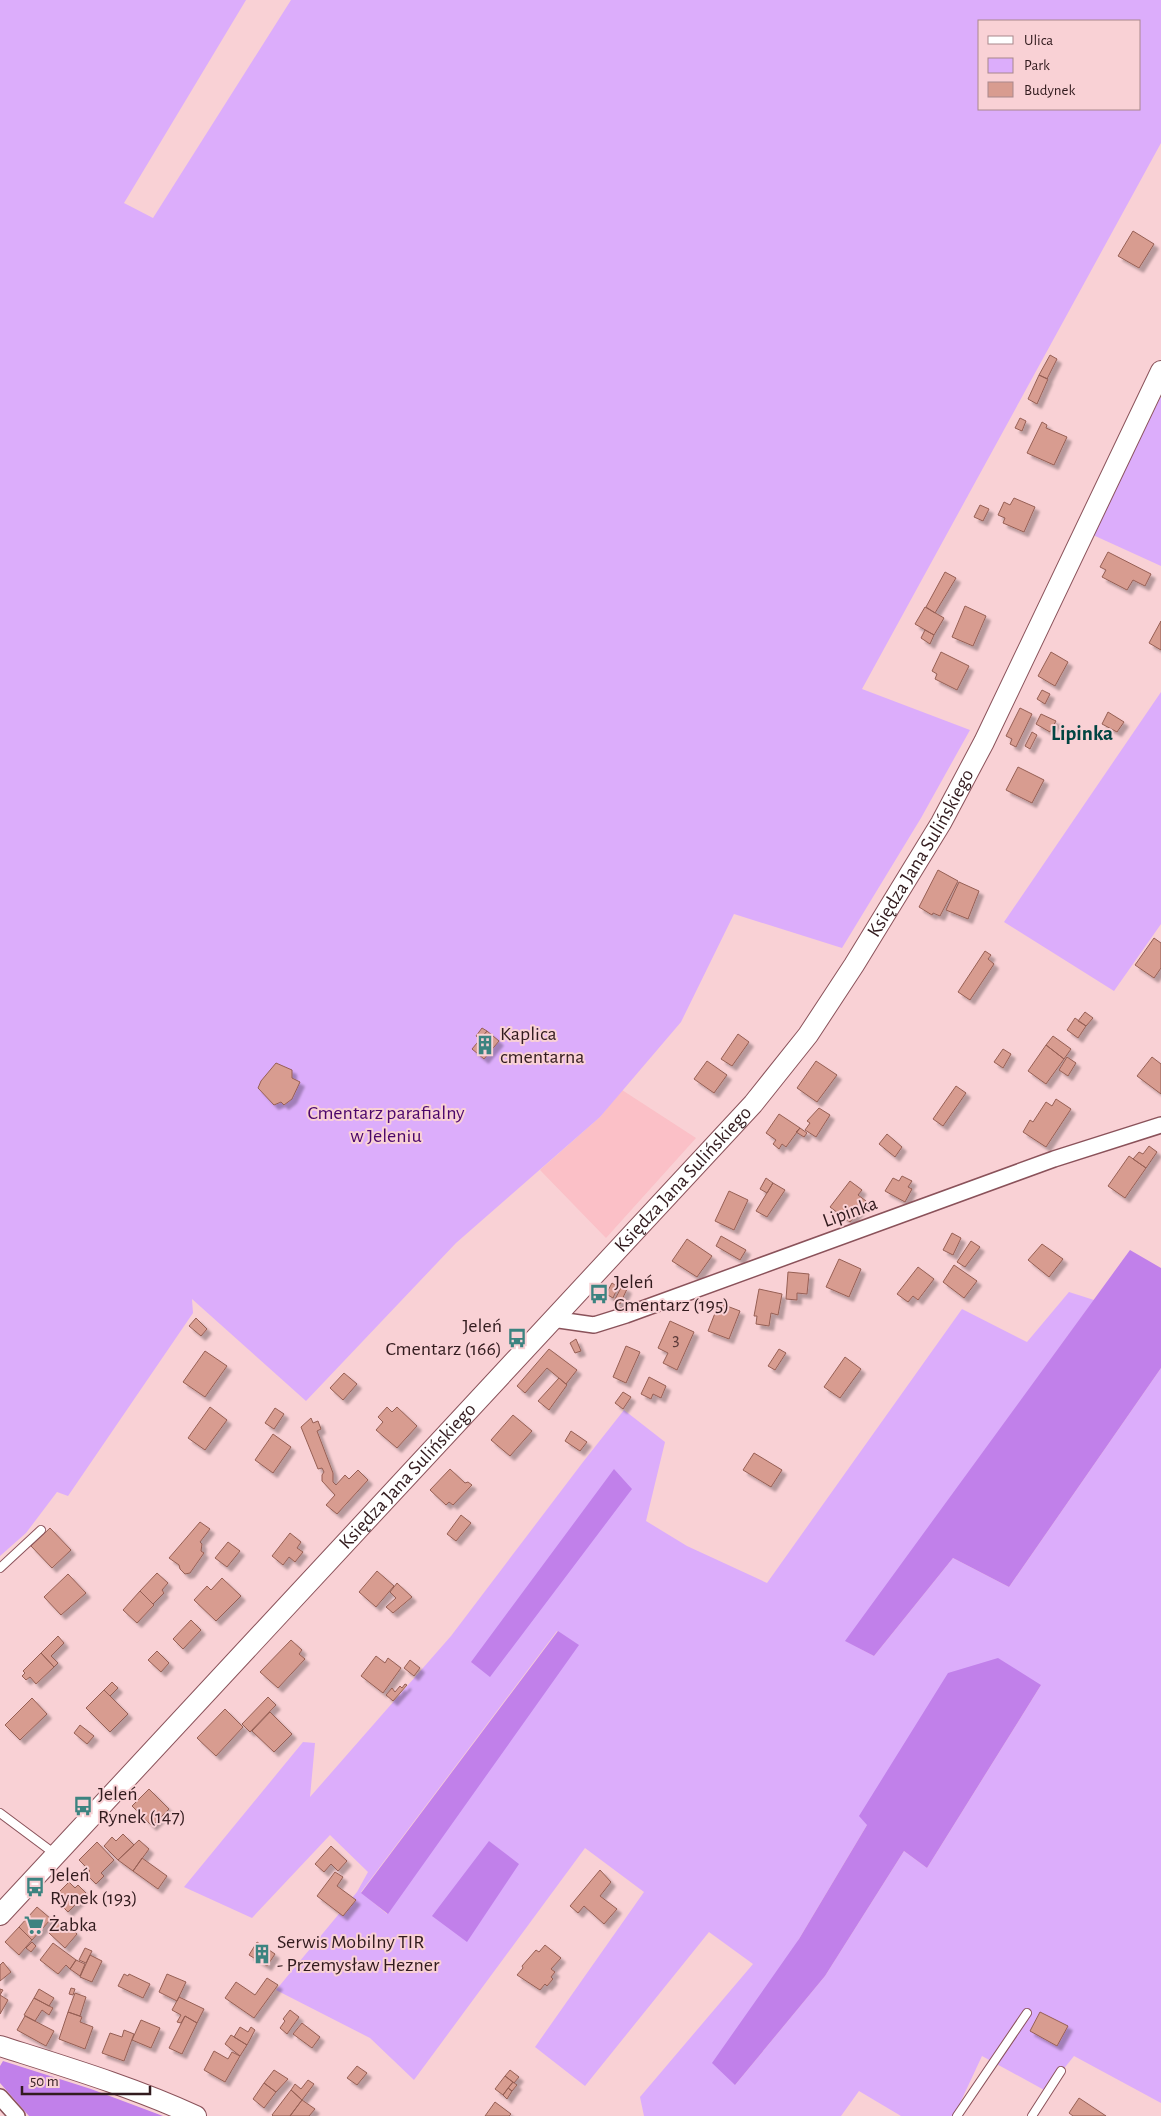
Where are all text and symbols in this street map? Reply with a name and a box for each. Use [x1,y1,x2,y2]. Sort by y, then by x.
legend [978,20,1141,110]
text: Ulica [1024,33,1053,48]
text: Park [1024,58,1050,73]
text: Budynek [1024,83,1076,98]
district label: Lipinka [1051,723,1113,744]
street label: Księdza Jana Sulińskiego [864,766,978,941]
place label: Kaplica cmentarna [500,1024,585,1067]
building icon: Kaplica cmentarna [474,1034,496,1056]
street label: Księdza Jana Sulińskiego [611,1102,755,1256]
park label: Cmentarz parafialny w Jeleniu [307,1103,465,1146]
street label: Lipinka [820,1193,880,1231]
place label: Jeleń Cmentarz (195) [614,1272,729,1315]
bus stop icon: Jeleń Cmentarz (195) [588,1283,610,1305]
place label: Jeleń Cmentarz (166) [385,1316,502,1359]
bus stop icon: Jeleń Cmentarz (166) [506,1327,528,1349]
house number: 3 [672,1331,680,1349]
street label: Księdza Jana Sulińskiego [335,1399,480,1553]
place label: Jeleń Rynek (147) [98,1784,186,1827]
bus stop icon: Jeleń Rynek (147) [72,1795,94,1817]
place label: Jeleń Rynek (193) [50,1865,138,1908]
bus stop icon: Jeleń Rynek (193) [24,1876,46,1898]
supermarket icon: Żabka [23,1914,45,1936]
place label: Żabka [49,1915,97,1935]
place label: Serwis Mobilny TIR - Przemysław Hezner [277,1932,440,1975]
building icon: Serwis Mobilny TIR - Przemysław Hezner [251,1943,273,1965]
scale bar [22,2064,150,2096]
text: 50 m [30,2074,59,2089]

